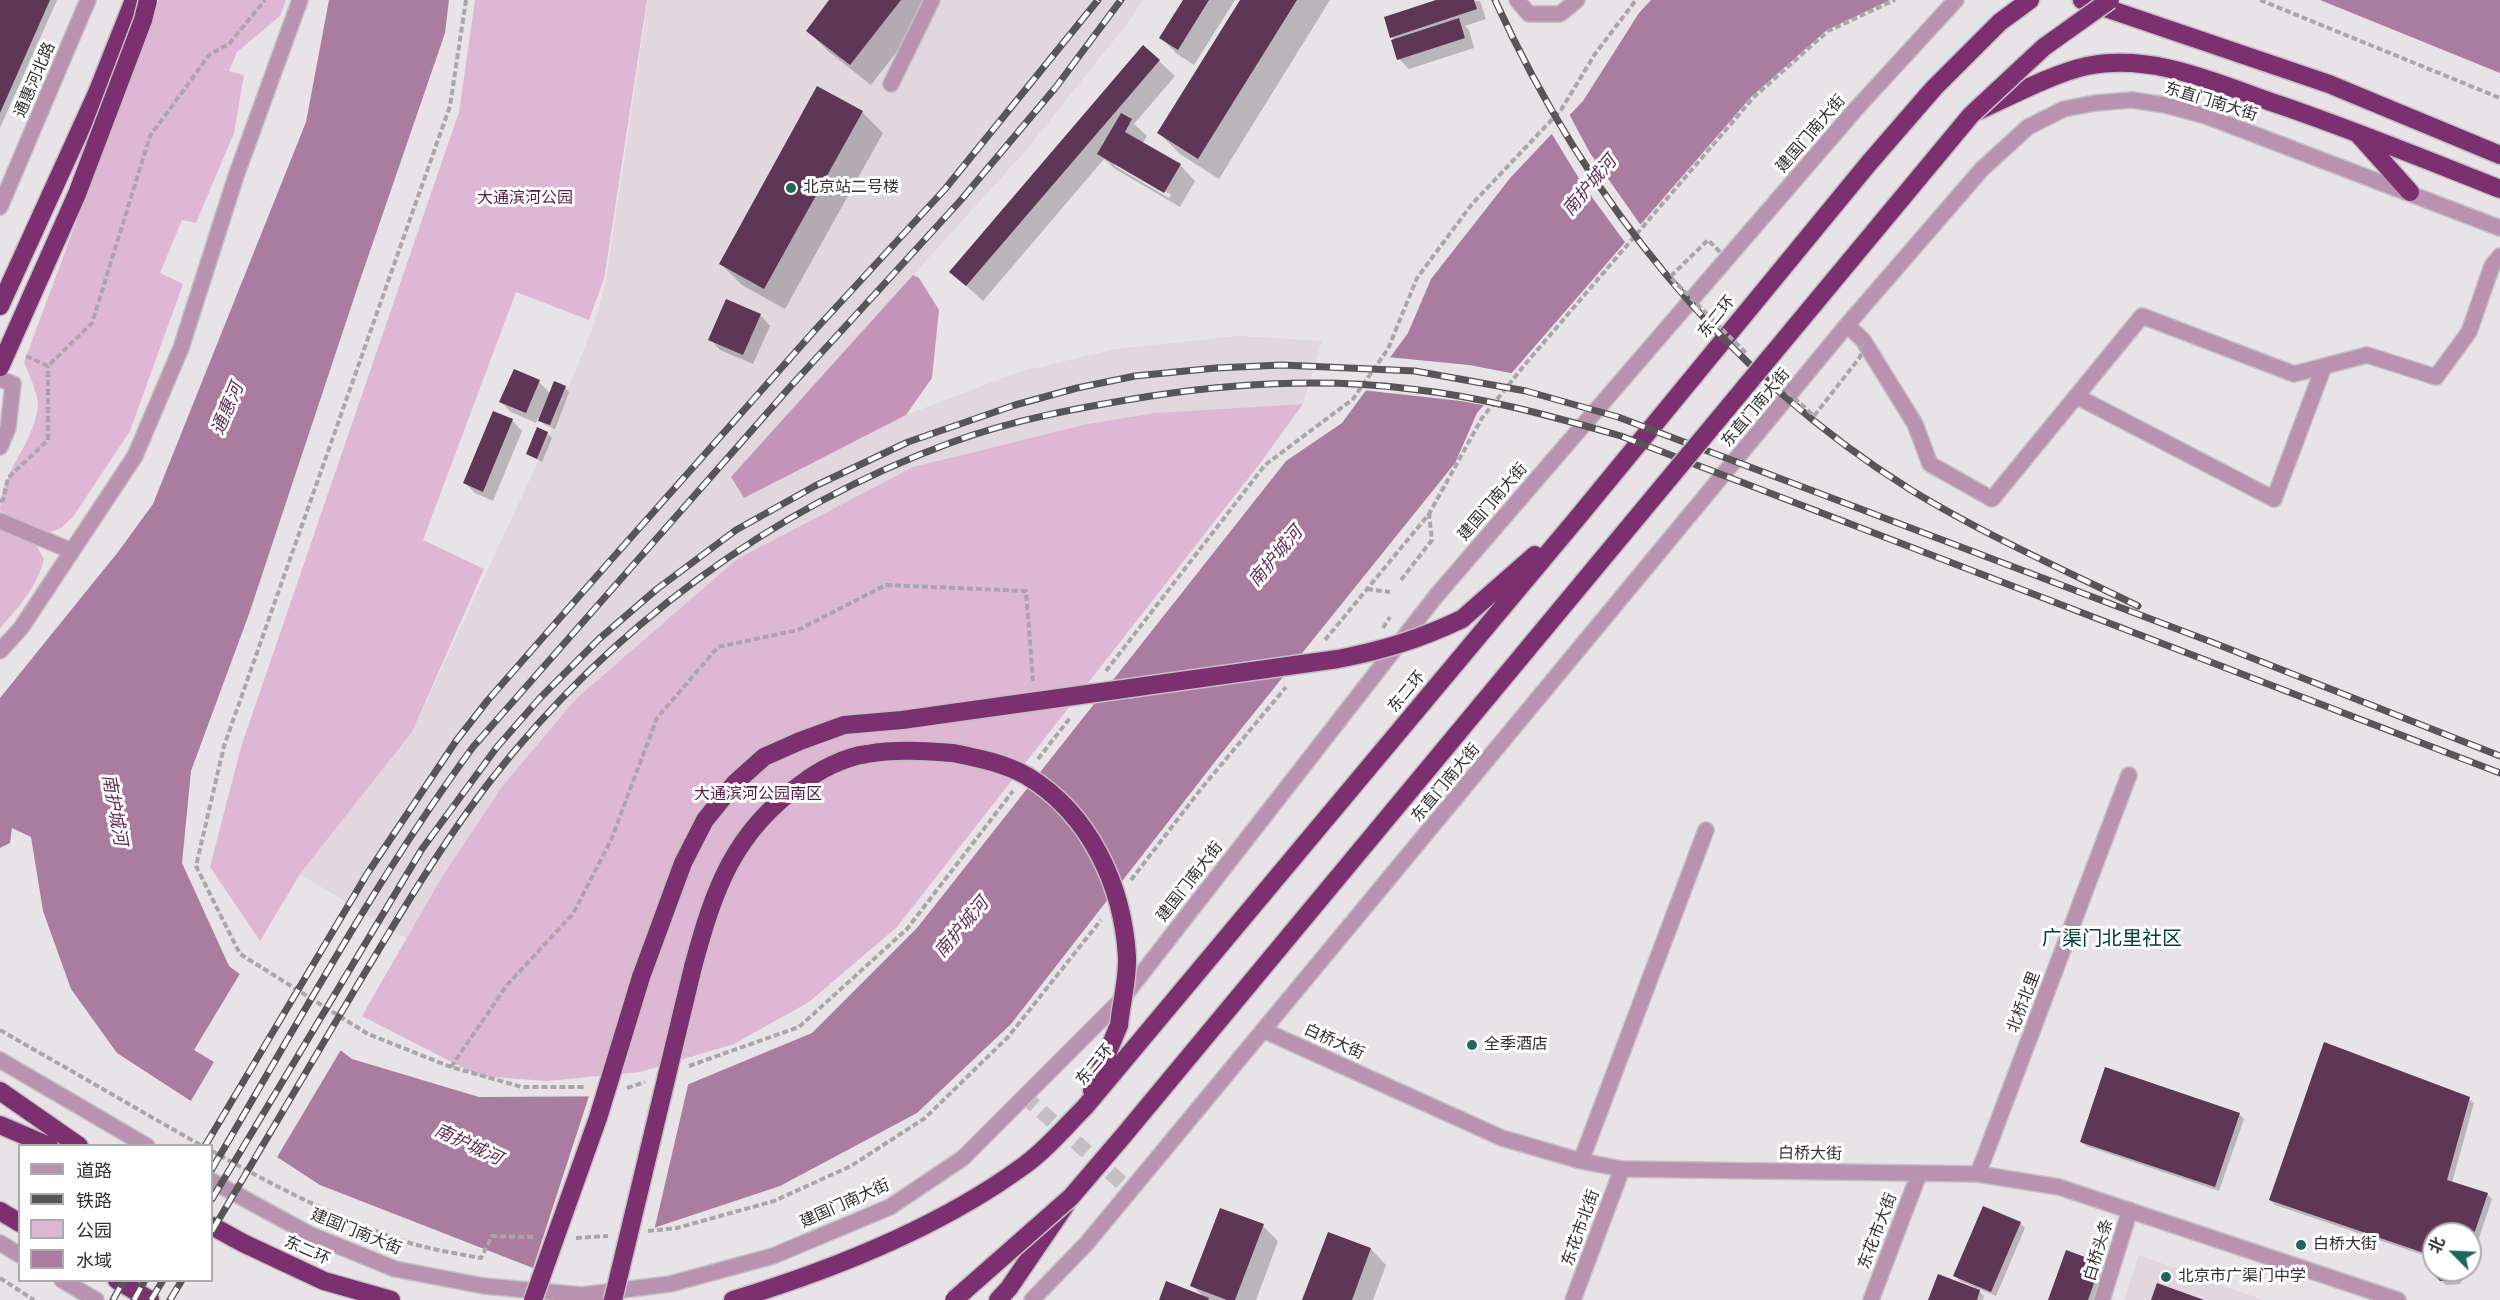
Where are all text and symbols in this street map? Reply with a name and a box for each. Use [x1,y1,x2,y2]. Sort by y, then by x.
street label: 通惠河北路 [11,39,59,121]
street label: 东直门南大街 [2162,79,2260,125]
street label: 建国门南大街 [1772,91,1850,177]
water label: 南护城河 [1559,151,1621,221]
place label: 北京站二号楼 [803,178,899,198]
marker: 北京站二号楼 [784,181,798,195]
park label: 大通滨河公园 [477,189,573,209]
street label: 东二环 [1694,292,1740,342]
street label: 东直门南大街 [1718,365,1794,451]
water label: 通惠河 [208,380,248,438]
street label: 建国门南大街 [1454,459,1532,545]
water label: 南护城河 [1245,522,1307,592]
street label: 东二环 [1384,667,1430,717]
street label: 东直门南大街 [1408,740,1484,826]
water label: 南护城河 [97,773,131,847]
park label: 大通滨河公园南区 [694,785,822,805]
street label: 建国门南大街 [1153,838,1227,926]
water label: 南护城河 [931,893,993,963]
district label: 广渠门北里社区 [2042,927,2182,951]
street label: 北桥北里 [2004,969,2044,1035]
street label: 白桥大街 [1301,1020,1367,1064]
place label: 全季酒店 [1484,1035,1548,1055]
marker: 全季酒店 [1465,1038,1479,1052]
street label: 东二环 [1072,1040,1118,1090]
water label: 南护城河 [431,1120,505,1170]
legend [18,1144,213,1282]
street label: 白桥大街 [1778,1144,1842,1164]
text: 道路 [76,1160,112,1182]
street label: 建国门南大街 [797,1176,893,1232]
street label: 东花市北街 [1558,1187,1604,1269]
text: 铁路 [76,1190,112,1212]
street label: 东花市大街 [1855,1190,1901,1272]
street label: 建国门南大街 [308,1205,404,1259]
street label: 白桥头条 [2080,1217,2118,1283]
text: 公园 [76,1220,112,1242]
north arrow [2422,1222,2482,1282]
street label: 东二环 [281,1232,333,1270]
text: 北 [2425,1234,2449,1256]
place label: 白桥大街 [2313,1235,2377,1255]
marker: 白桥大街 [2294,1238,2308,1252]
text: 水域 [76,1250,112,1272]
place label: 北京市广渠门中学 [2178,1267,2306,1287]
marker: 北京市广渠门中学 [2159,1270,2173,1284]

